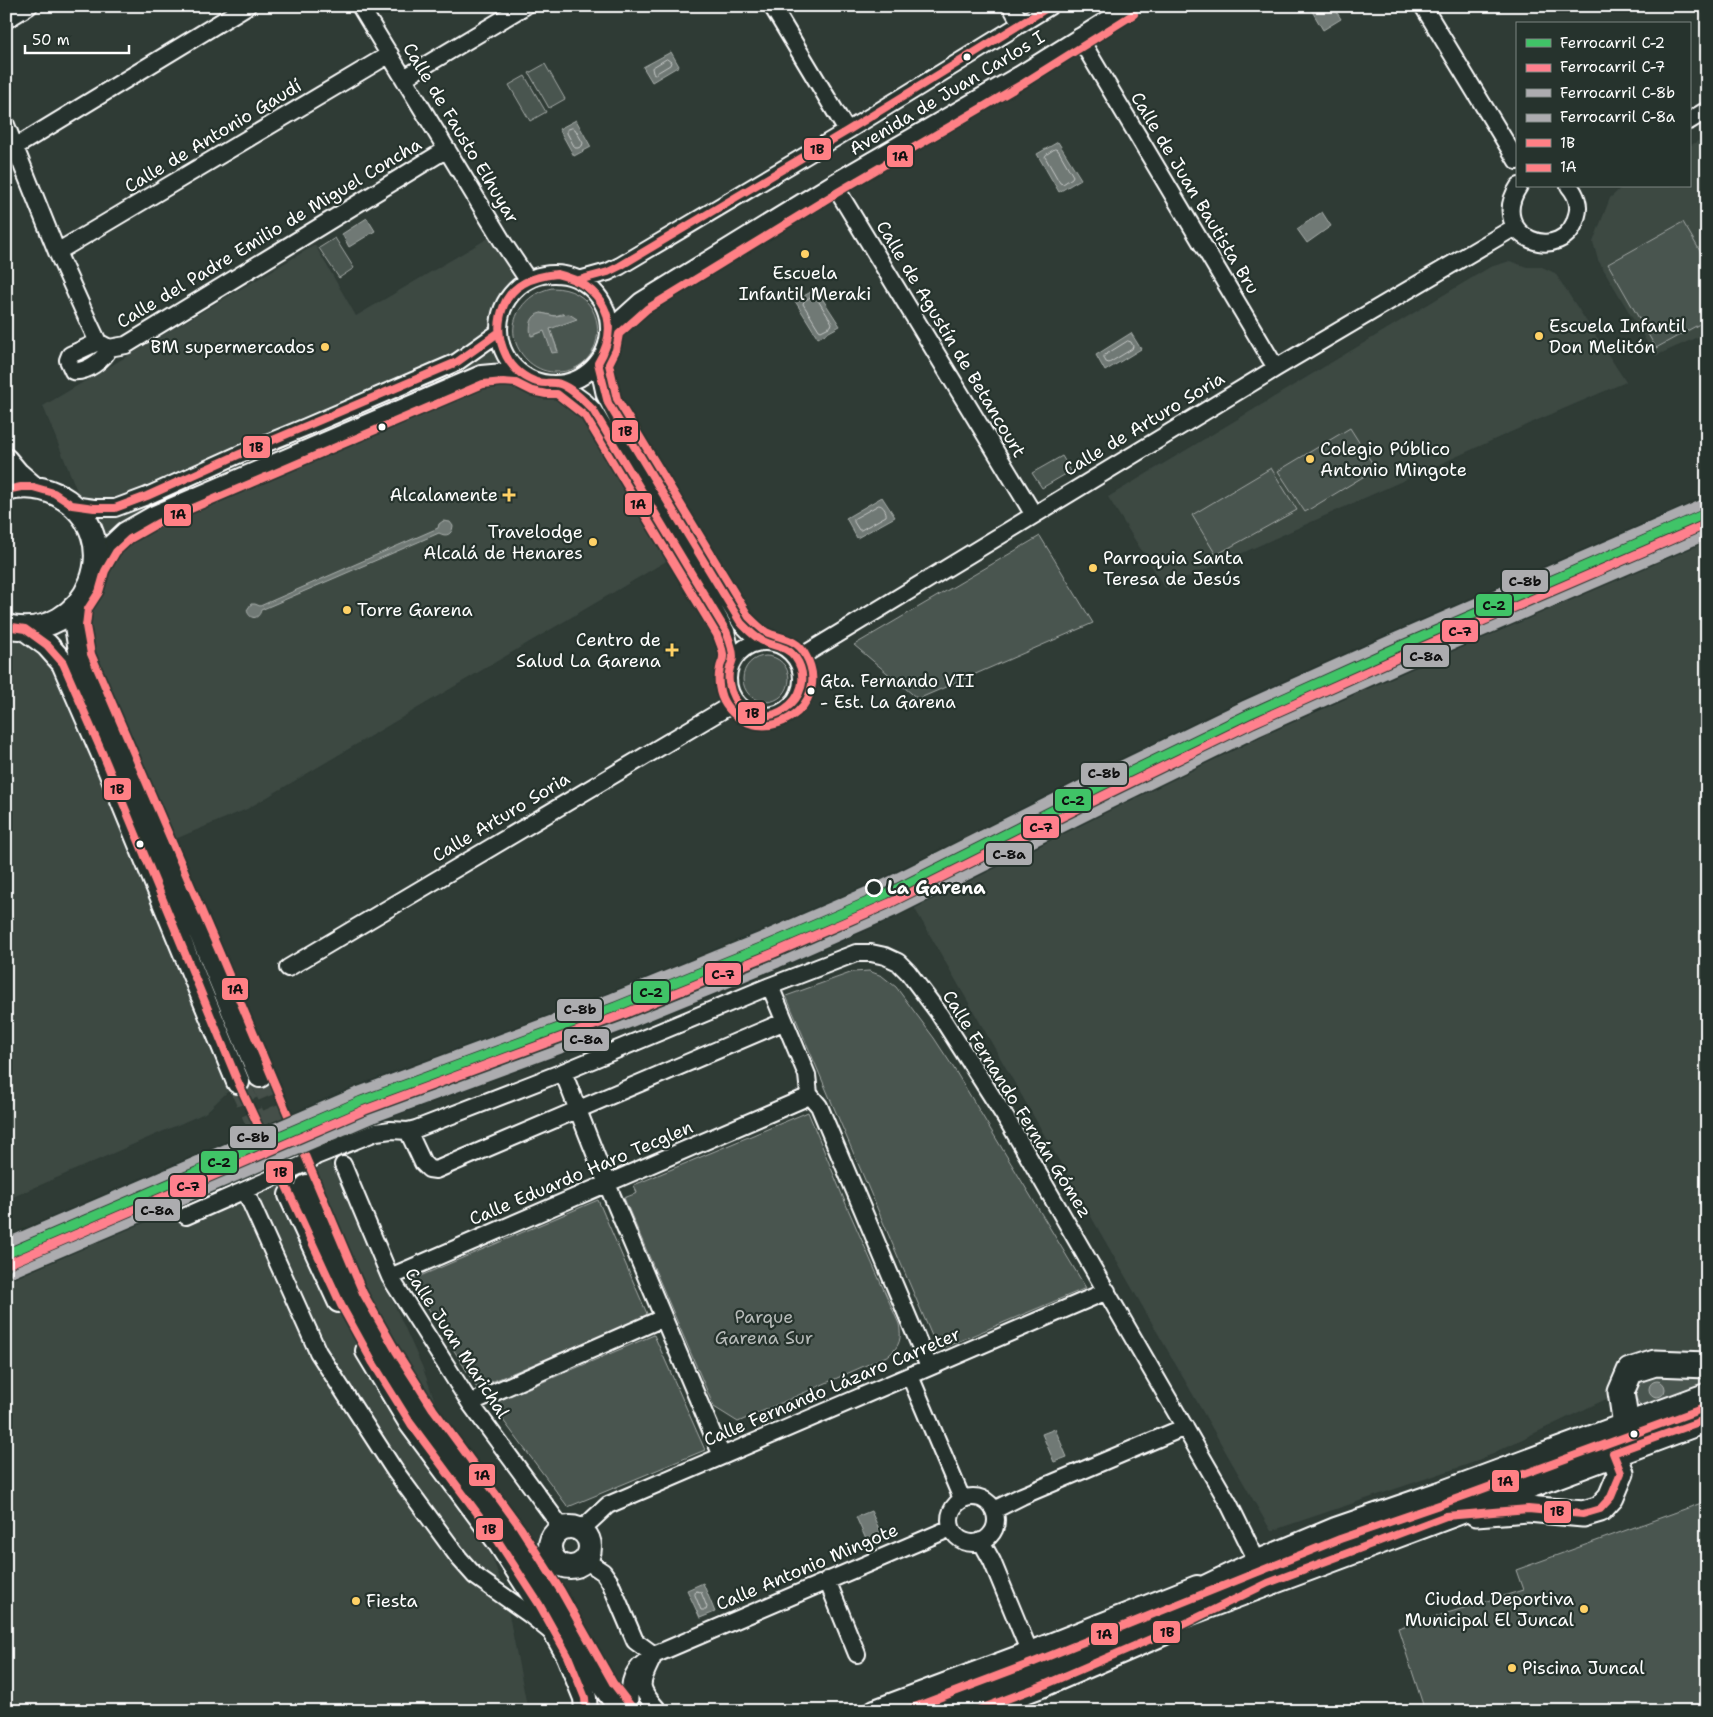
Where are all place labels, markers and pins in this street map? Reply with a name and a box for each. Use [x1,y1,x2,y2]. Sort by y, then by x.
unlabelled marker [962,52,972,62]
marker: Escuela Infantil Meraki [799,248,811,260]
place label: Escuela Infantil Meraki [739,261,871,306]
place label: Escuela Infantil Don Melitón [1549,314,1687,359]
marker: Escuela Infantil Don Melitón [1533,330,1545,342]
place label: BM supermercados [151,335,315,359]
marker: BM supermercados [319,341,331,353]
unlabelled marker [377,422,387,432]
place label: Colegio Público Antonio Mingote [1320,437,1467,482]
marker: Colegio Público Antonio Mingote [1304,453,1316,465]
place label: Alcalamente [389,483,498,507]
marker: Alcalamente [502,488,516,502]
place label: Travelodge Alcalá de Henares [423,520,583,565]
marker: Travelodge Alcalá de Henares [587,536,599,548]
place label: Parroquia Santa Teresa de Jesús [1103,546,1243,591]
marker: Parroquia Santa Teresa de Jesús [1087,562,1099,574]
place label: Torre Garena [357,598,473,622]
marker: Torre Garena [341,604,353,616]
place label: Centro de Salud La Garena [516,628,661,673]
marker: Centro de Salud La Garena [665,643,679,657]
place label: Gta. Fernando VII - Est. La Garena [820,670,974,713]
marker: Gta. Fernando VII - Est. La Garena [806,686,816,696]
unlabelled marker [135,839,145,849]
place label: La Garena [887,876,986,900]
marker: La Garena [865,879,883,897]
unlabelled marker [1629,1429,1639,1439]
place label: Ciudad Deportiva Municipal El Juncal [1405,1587,1575,1632]
place label: Fiesta [366,1589,418,1613]
marker: Fiesta [350,1595,362,1607]
marker: Ciudad Deportiva Municipal El Juncal [1578,1603,1590,1615]
place label: Piscina Juncal [1522,1656,1645,1680]
marker: Piscina Juncal [1506,1662,1518,1674]

